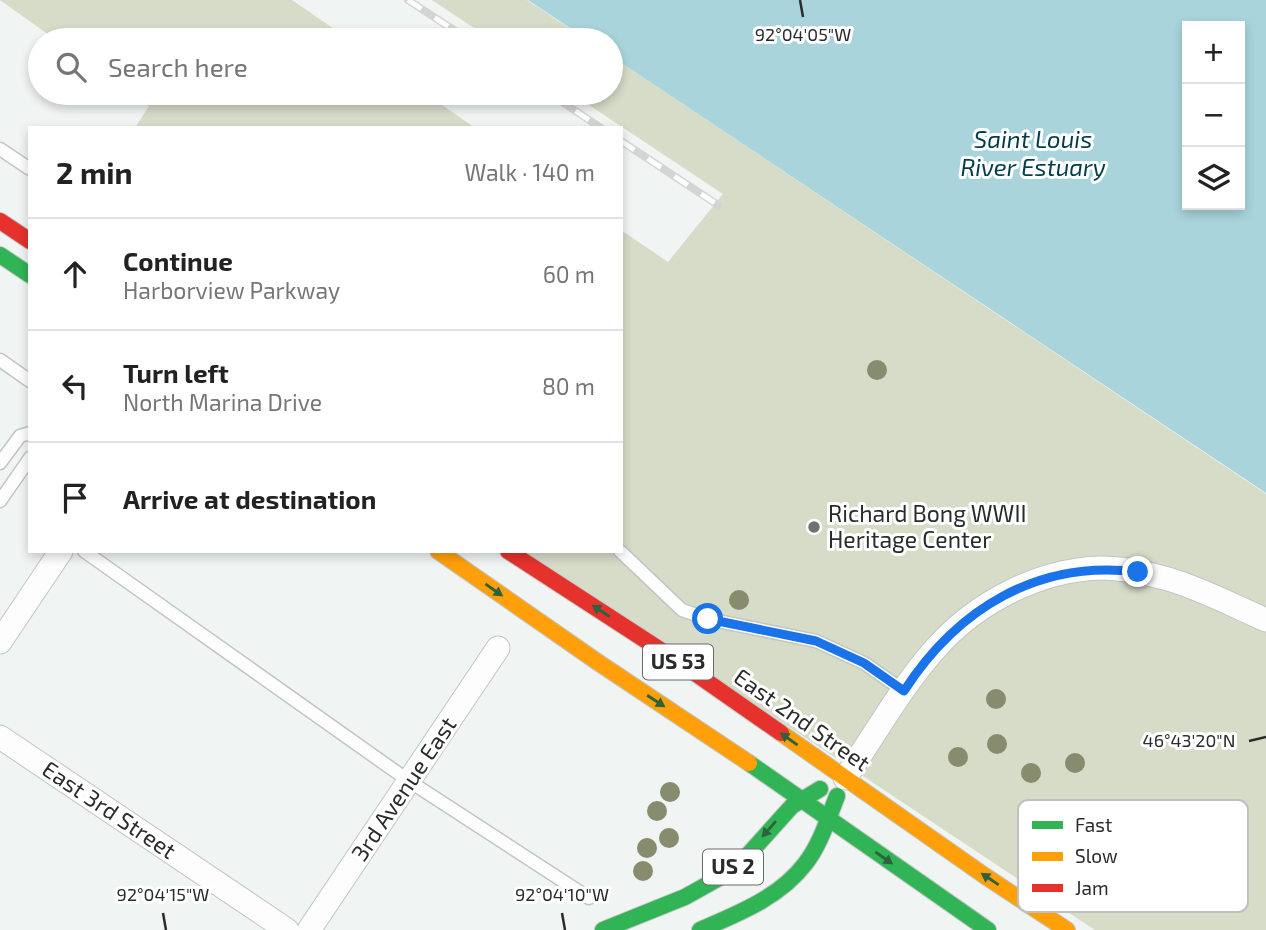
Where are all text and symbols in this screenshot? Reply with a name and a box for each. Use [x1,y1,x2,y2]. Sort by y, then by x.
map controls [1182,21,1245,210]
button: + [1182,21,1245,84]
text: 92°04'05"W [755,23,851,45]
search box [28,28,623,105]
icon: search [52,48,90,86]
text: Search here [108,51,248,82]
button: − [1182,84,1245,147]
water label: Saint Louis River Estuary [960,124,1106,181]
button: layers [1182,147,1245,210]
text: 2 min [56,154,133,190]
text: Walk · 140 m [464,158,595,186]
text: Continue [123,245,233,276]
icon: ahead [56,255,94,293]
text: 60 m [543,260,595,288]
text: Harborview Parkway [123,276,340,304]
text: Turn left [123,357,229,388]
icon: left [56,367,94,405]
text: 80 m [542,372,595,400]
text: North Marina Drive [123,388,322,416]
icon: arrive [56,479,94,517]
text: Arrive at destination [123,483,376,514]
place label: Richard Bong WWII Heritage Center [828,499,1026,553]
marker: Richard Bong WWII Heritage Center [806,519,822,535]
route end [1122,556,1153,587]
one-way arrow [485,583,503,597]
route start [692,603,723,634]
one-way arrow [591,605,610,618]
road number: US 53 [643,644,713,680]
street label: East 2nd Street [729,662,876,777]
one-way arrow [647,694,666,707]
street label: 3rd Avenue East [345,711,462,866]
text: 46°43'20"N [1143,729,1235,751]
one-way arrow [780,732,798,746]
street label: East 3rd Street [37,754,182,864]
legend [1018,800,1248,912]
text: Fast [1075,813,1112,836]
one-way arrow [762,821,777,838]
text: Slow [1075,844,1118,867]
road number: US 2 [703,850,763,884]
one-way arrow [875,851,893,865]
one-way arrow [981,872,999,886]
text: Jam [1075,876,1109,899]
text: 92°04'15"W [117,883,209,905]
text: 92°04'10"W [515,883,609,905]

